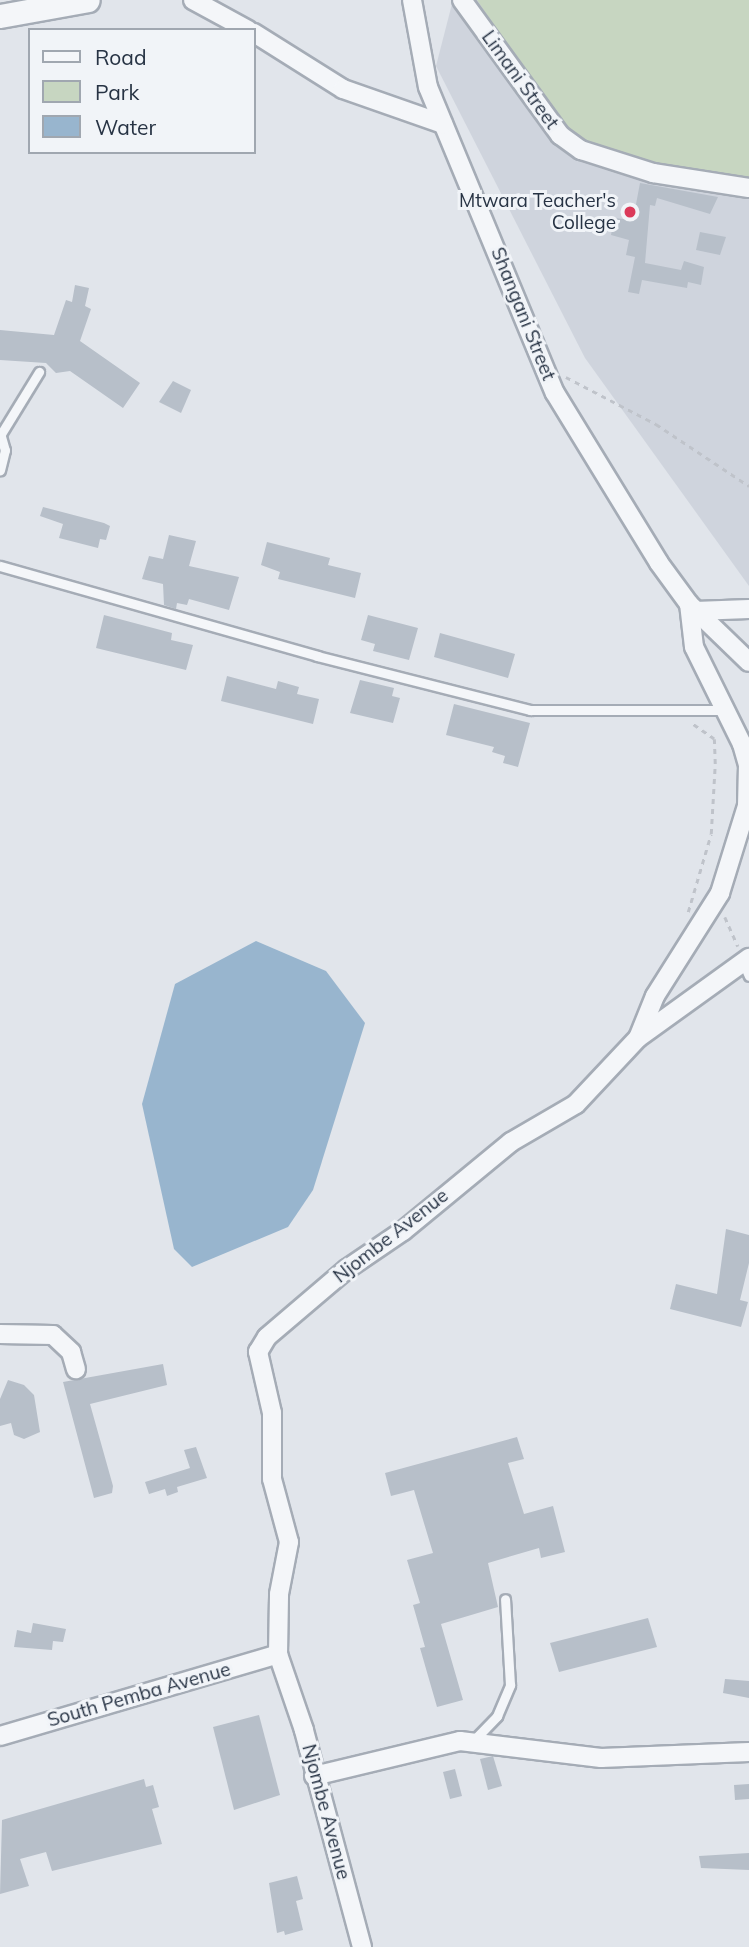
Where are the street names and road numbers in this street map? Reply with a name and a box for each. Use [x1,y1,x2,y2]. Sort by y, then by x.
street label: Limani Street [477,26,563,134]
street label: Shangani Street [486,244,560,384]
street label: Njombe Avenue [329,1184,453,1288]
street label: South Pemba Avenue [45,1658,233,1732]
street label: Njombe Avenue [297,1742,355,1882]

